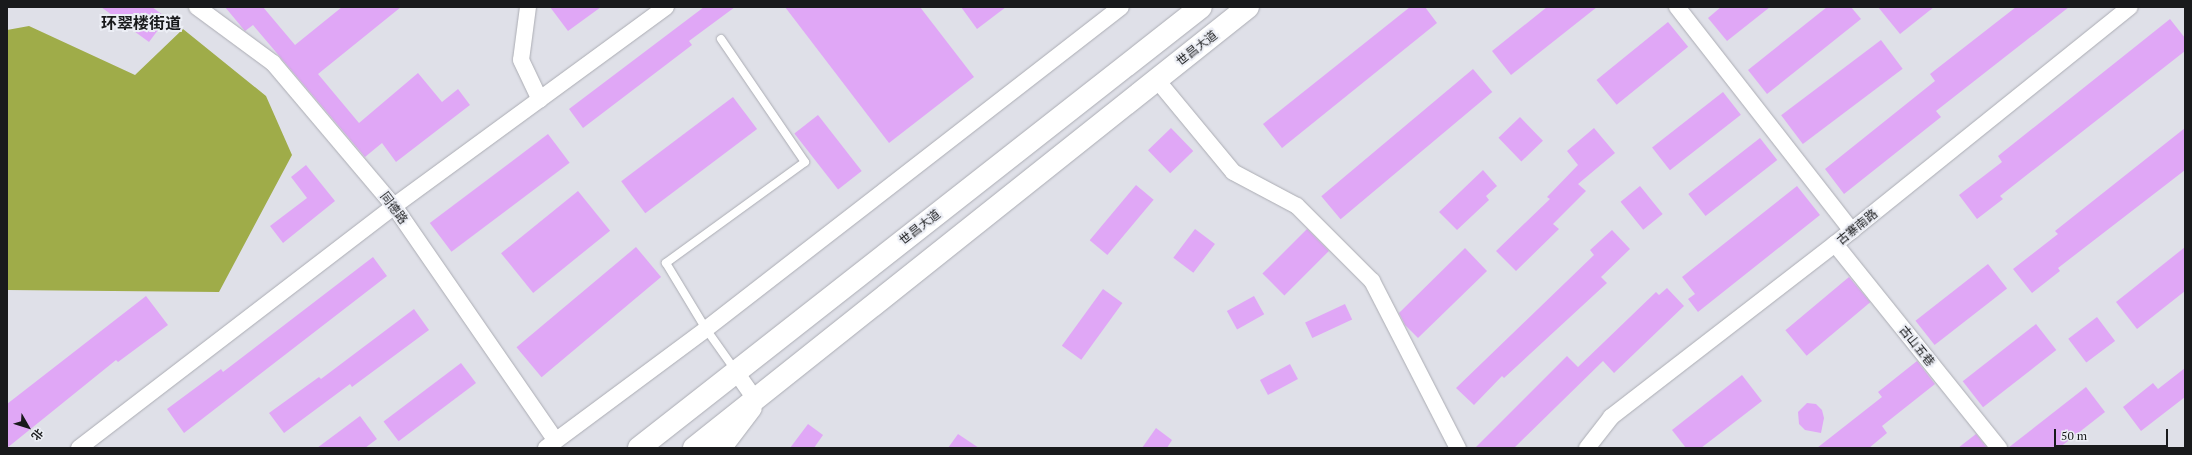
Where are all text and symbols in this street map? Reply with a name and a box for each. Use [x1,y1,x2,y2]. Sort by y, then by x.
district label: 环翠楼街道 [101,13,181,33]
street label: 世昌大道 [1174,28,1220,68]
street label: 同德路 [377,189,411,227]
street label: 古寨南路 [1834,206,1880,248]
street label: 世昌大道 [897,207,943,247]
street label: 古山五巷 [1896,323,1938,369]
north arrow [8,407,48,447]
scale bar [2056,421,2170,447]
text: 北 [28,426,46,443]
text: 50 m [2061,428,2087,443]

